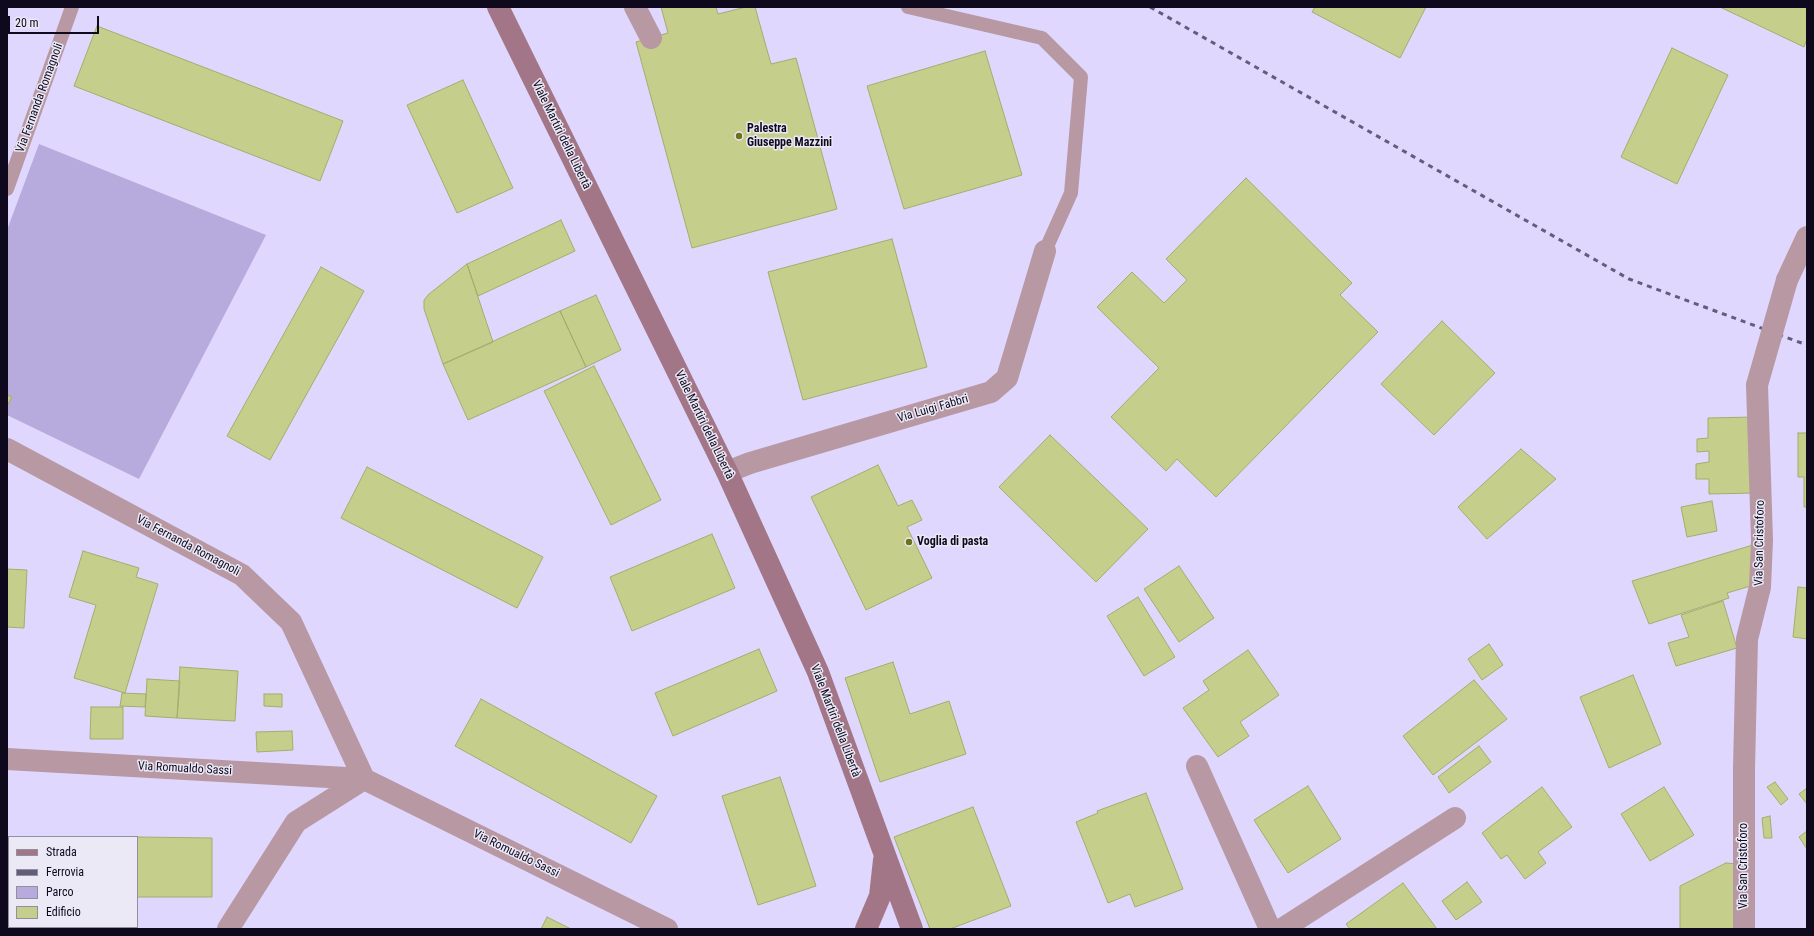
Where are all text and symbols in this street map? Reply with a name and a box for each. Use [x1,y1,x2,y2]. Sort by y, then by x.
scale bar [10,8,101,34]
text: 20 m [15,16,39,30]
street label: Via Fernanda Romagnoli [14,41,66,155]
street label: Viale Martiri della Libertà [528,78,594,192]
place label: Palestra Giuseppe Mazzini [747,122,832,150]
marker: Palestra Giuseppe Mazzini [734,131,744,141]
street label: Viale Martiri della Libertà [671,368,737,482]
street label: Via Luigi Fabbri [896,392,970,426]
street label: Via San Cristoforo [1752,500,1768,586]
street label: Via Fernanda Romagnoli [134,513,242,579]
place label: Voglia di pasta [917,535,988,549]
marker: Voglia di pasta [904,537,914,547]
street label: Viale Martiri della Libertà [807,663,863,779]
street label: Via Romualdo Sassi [138,759,232,779]
street label: Via San Cristoforo [1737,823,1751,909]
street label: Via Romualdo Sassi [471,827,561,881]
legend [8,836,138,928]
text: Strada [46,845,77,859]
text: Ferrovia [46,865,84,879]
text: Parco [46,885,73,899]
text: Edificio [46,905,81,919]

